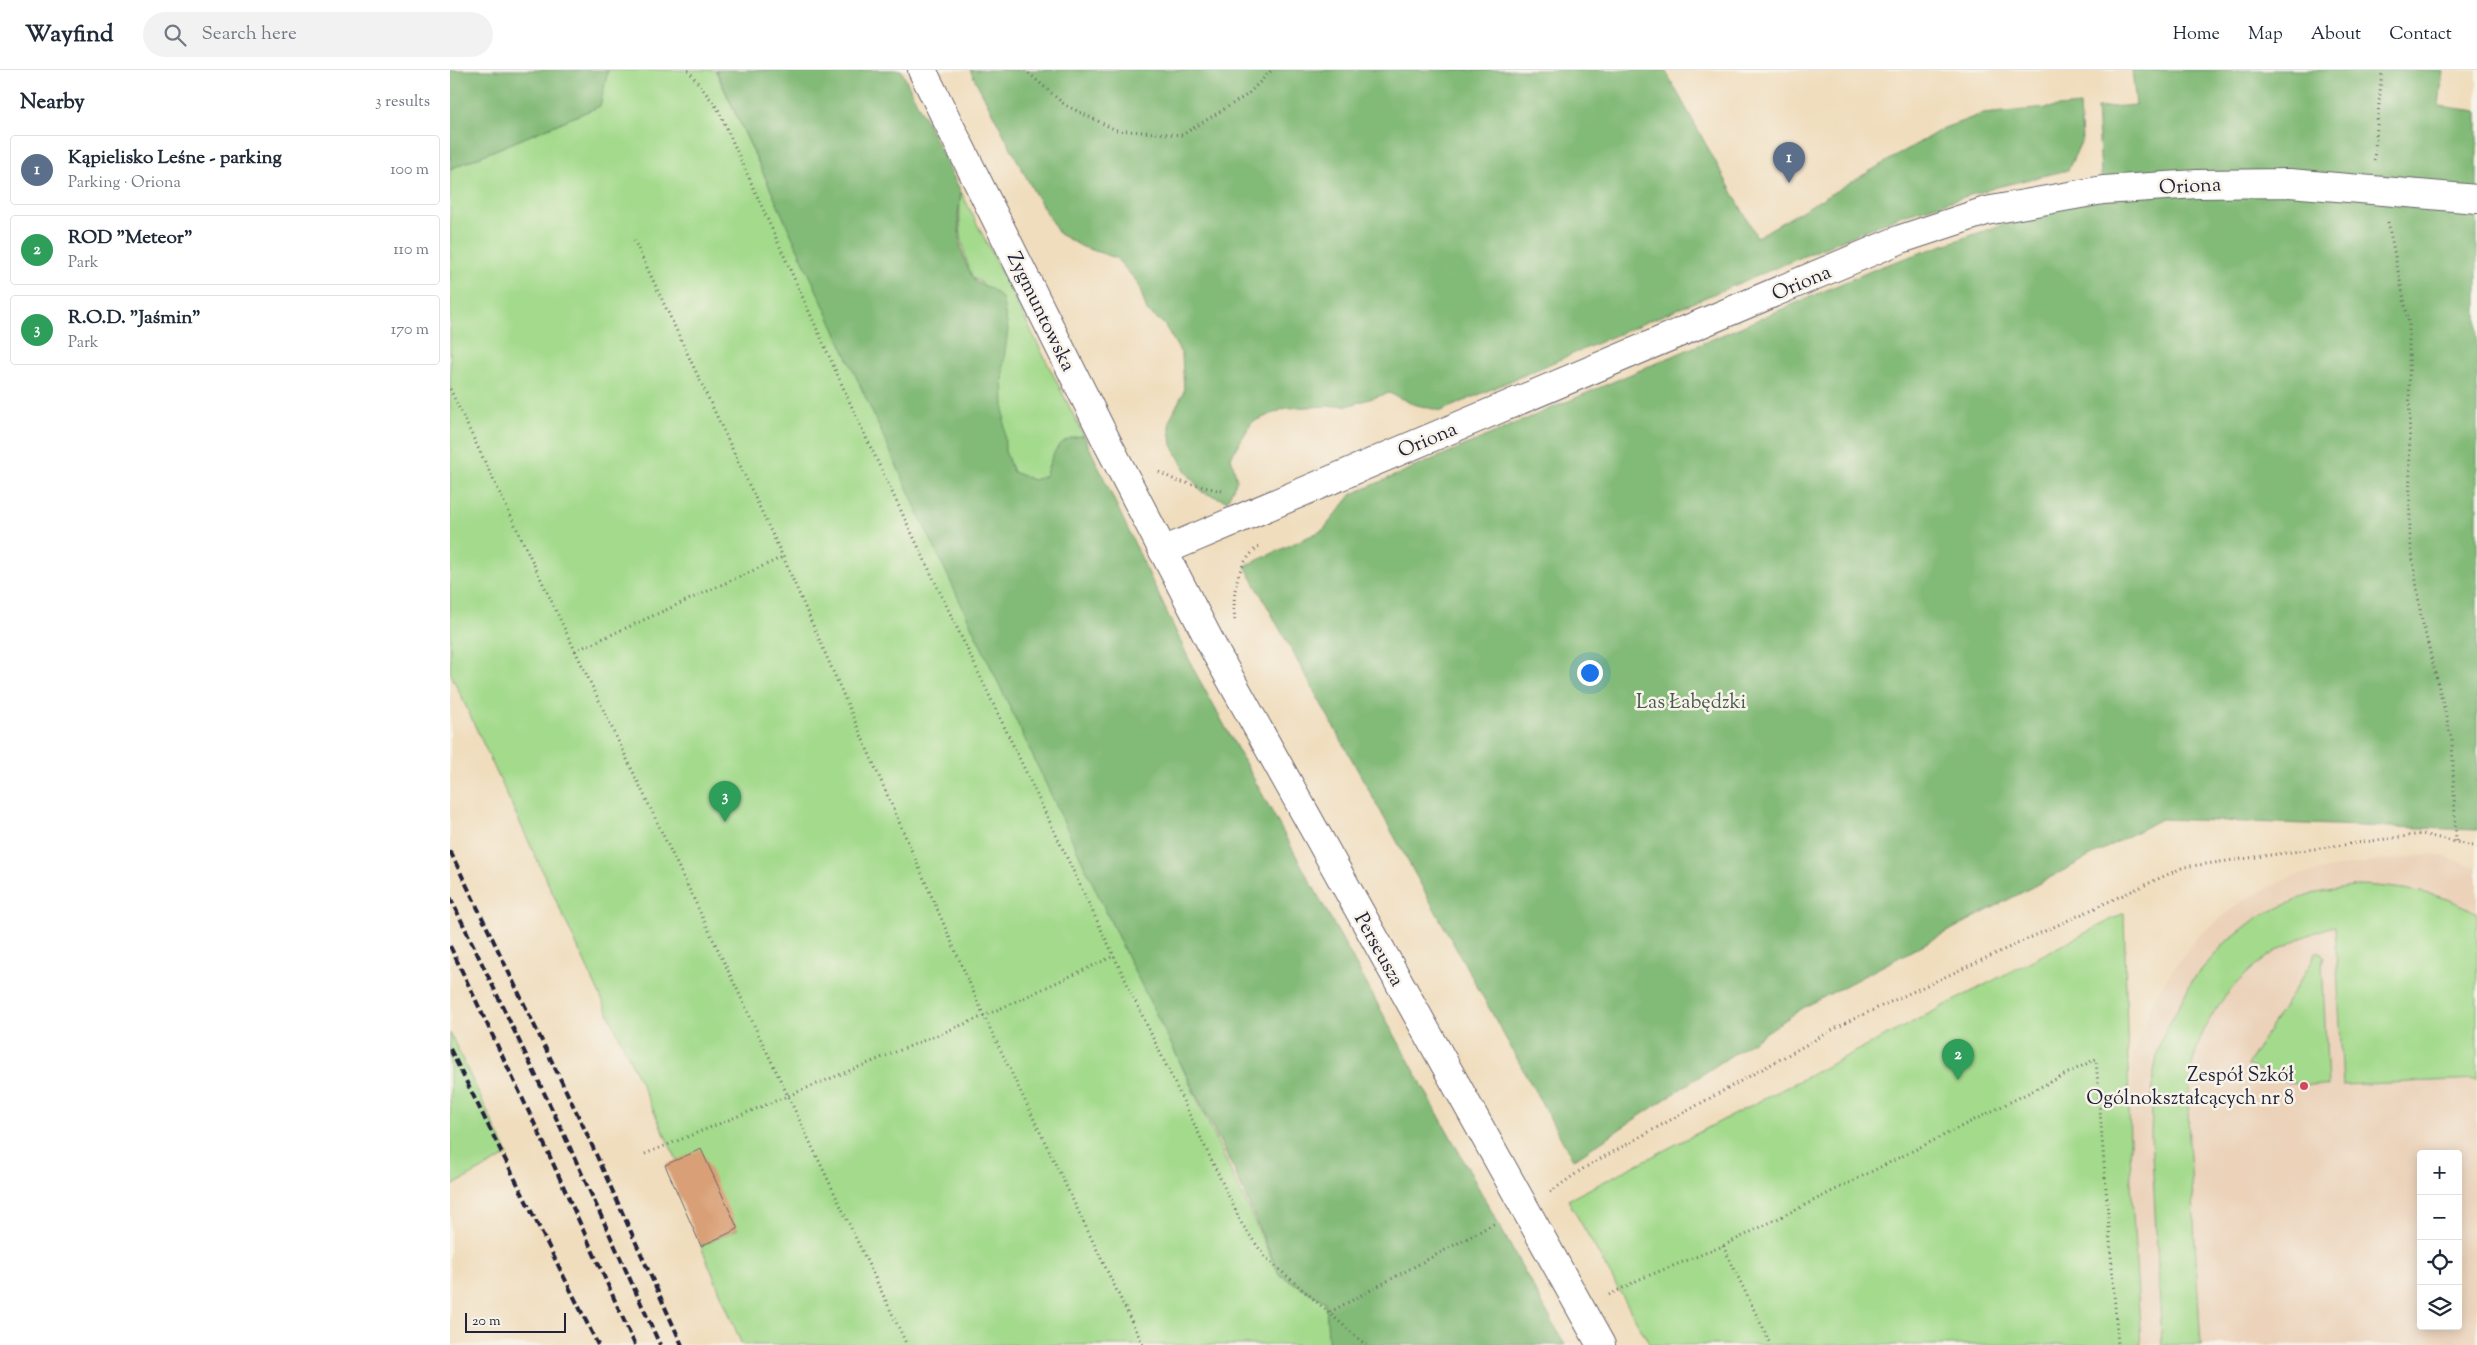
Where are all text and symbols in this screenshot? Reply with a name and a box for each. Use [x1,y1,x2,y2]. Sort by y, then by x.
search box [143,12,493,57]
text: Wayfind [25,18,113,52]
icon: search [161,21,189,49]
text: Search here [201,21,297,48]
text: Home [2173,22,2220,48]
text: Map [2248,22,2283,48]
text: About [2311,22,2361,48]
text: Contact [2389,22,2452,48]
text: Nearby [20,88,85,118]
text: 3 results [375,91,430,114]
pin: 1 [1773,142,1805,183]
text: Kąpielisko Leśne - parking [68,145,282,172]
text: 1 [34,159,40,182]
text: 100 m [390,159,429,182]
street label: Oriona [2158,171,2222,204]
text: Parking · Oriona [68,172,181,195]
text: ROD "Meteor" [68,225,193,252]
text: 2 [33,239,41,262]
text: 110 m [393,239,429,262]
street label: Zygmuntowska [998,247,1081,377]
text: Park [68,252,99,275]
street label: Oriona [1768,259,1836,310]
text: R.O.D. "Jaśmin" [68,305,201,332]
text: 3 [34,319,40,342]
text: 170 m [391,319,429,342]
text: Park [68,332,99,355]
street label: Oriona [1394,416,1462,467]
your location [1577,660,1603,686]
park label: Las Łabędzki [1636,689,1746,718]
pin: 3 [709,781,741,822]
street label: Perseusza [1346,908,1410,992]
pin: 2 [1942,1039,1974,1080]
place label: Zespół Szkół Ogólnokształcących nr 8 [2086,1062,2294,1114]
marker: Zespół Szkół Ogólnokształcących nr 8 [2298,1080,2310,1092]
map controls [2417,1150,2462,1330]
button: + [2417,1150,2462,1195]
button: − [2417,1195,2462,1240]
button: locate [2417,1240,2462,1285]
button: layers [2417,1285,2462,1330]
scale bar [465,1310,566,1333]
text: 20 m [472,1312,501,1332]

